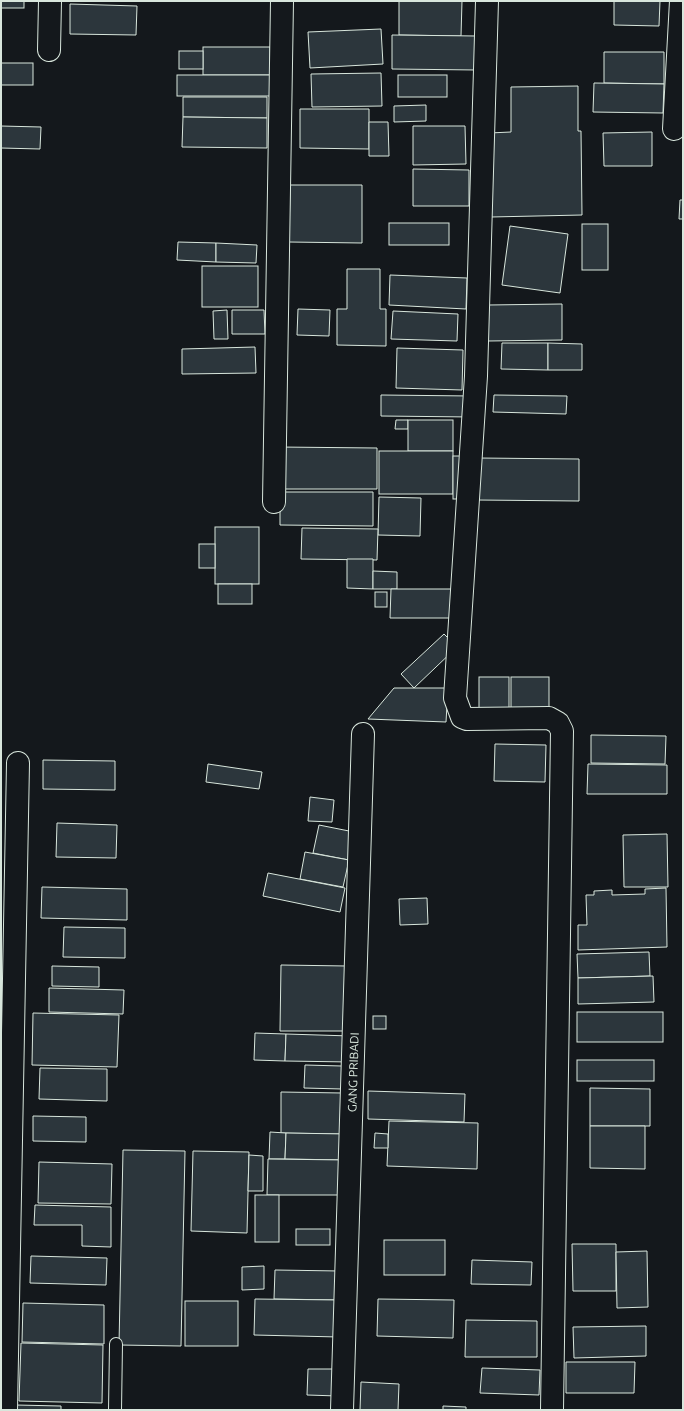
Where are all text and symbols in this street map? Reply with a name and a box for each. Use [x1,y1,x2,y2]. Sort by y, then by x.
street label: GANG PRIBADI [345,1032,360,1112]

